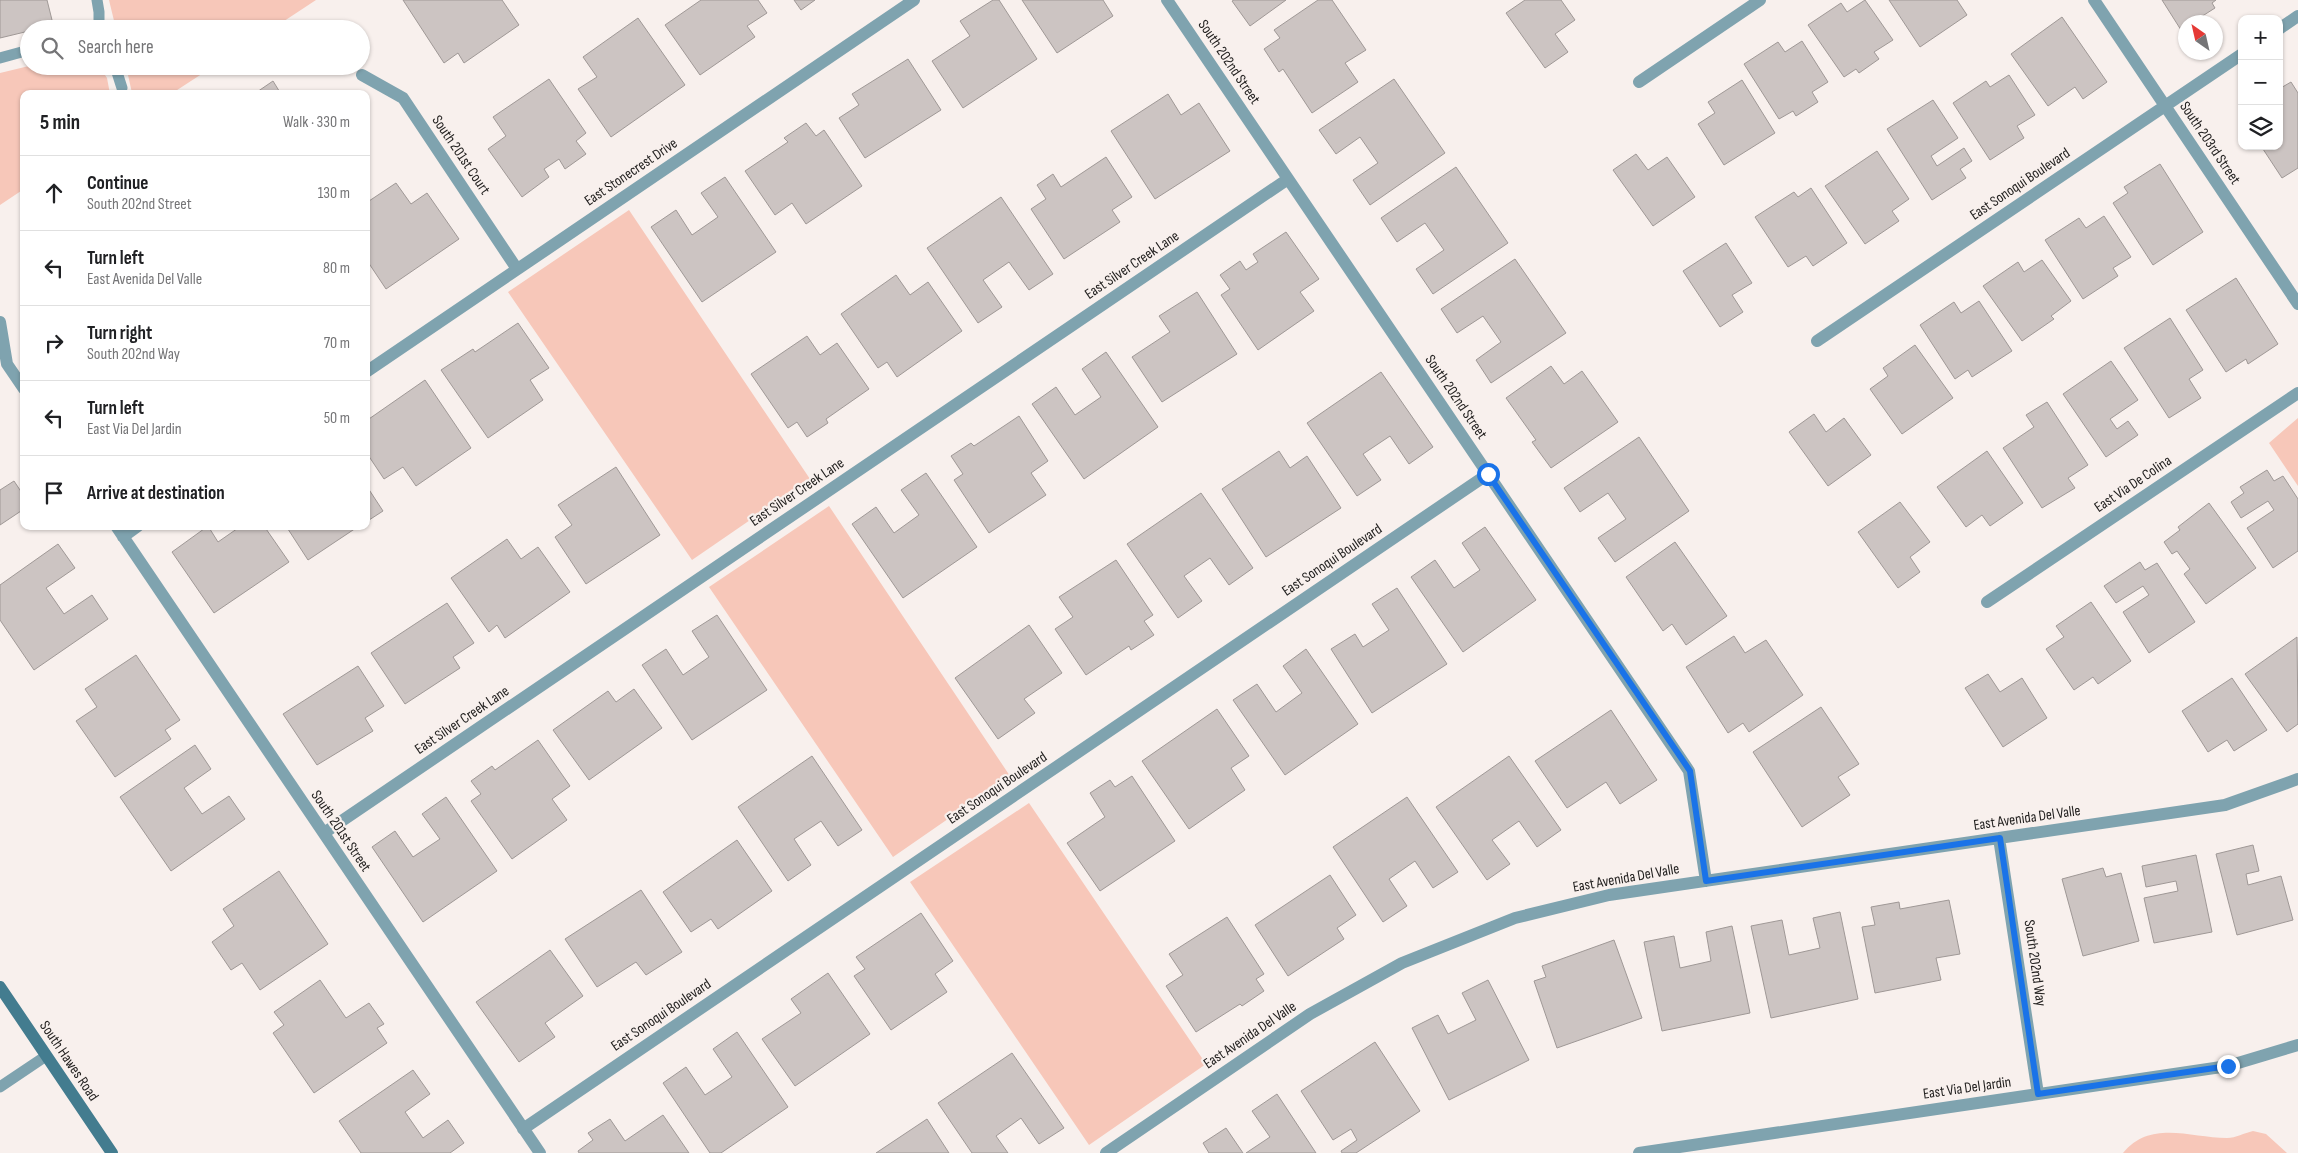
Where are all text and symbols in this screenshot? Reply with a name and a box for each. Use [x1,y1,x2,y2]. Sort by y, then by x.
north arrow [2178,15,2223,60]
map controls [2238,15,2283,150]
button: + [2238,15,2283,60]
street label: South 202nd Street [1194,16,1265,108]
search box [20,20,370,75]
icon: search [38,34,66,62]
text: Search here [78,36,154,59]
button: − [2238,60,2283,105]
street label: South 203rd Street [2175,98,2245,188]
button: layers [2238,105,2283,150]
text: 5 min [40,110,80,135]
street label: South 201st Court [428,112,495,199]
text: Walk · 330 m [283,113,350,132]
street label: East Stonecrest Drive [581,134,681,210]
street label: East Sonoqui Boulevard [1966,144,2074,224]
text: Continue [87,172,148,195]
icon: ahead [40,179,68,207]
text: 130 m [318,184,350,203]
text: South 202nd Street [87,195,192,214]
street label: East Silver Creek Lane [1081,226,1183,304]
text: Turn left [87,247,144,270]
icon: left [40,254,68,282]
text: 80 m [323,259,350,278]
text: East Avenida Del Valle [87,270,202,289]
text: Turn right [87,322,152,345]
icon: right [40,329,68,357]
text: 70 m [324,334,350,353]
text: South 202nd Way [87,345,180,364]
street label: South 202nd Street [1421,351,1492,443]
text: Turn left [87,397,144,420]
icon: left [40,404,68,432]
text: 50 m [324,409,350,428]
text: East Via Del Jardin [87,420,182,439]
street label: East Via De Colina [2091,451,2175,517]
street label: East Silver Creek Lane [746,453,848,531]
route start [1477,463,1500,486]
icon: arrive [40,479,68,507]
text: Arrive at destination [87,482,225,505]
street label: East Sonoqui Boulevard [1278,520,1386,600]
street label: East Silver Creek Lane [411,681,513,759]
street label: East Sonoqui Boulevard [943,748,1051,828]
street label: South 201st Street [307,787,376,876]
street label: East Avenida Del Valle [1972,801,2082,835]
street label: East Avenida Del Valle [1571,859,1681,897]
street label: South 202nd Way [2020,918,2051,1008]
street label: East Sonoqui Boulevard [607,975,715,1055]
street label: East Avenida Del Valle [1200,997,1300,1073]
street label: South Hawes Road [35,1017,103,1105]
route end [2217,1055,2240,1078]
street label: East Via Del Jardin [1922,1072,2012,1104]

